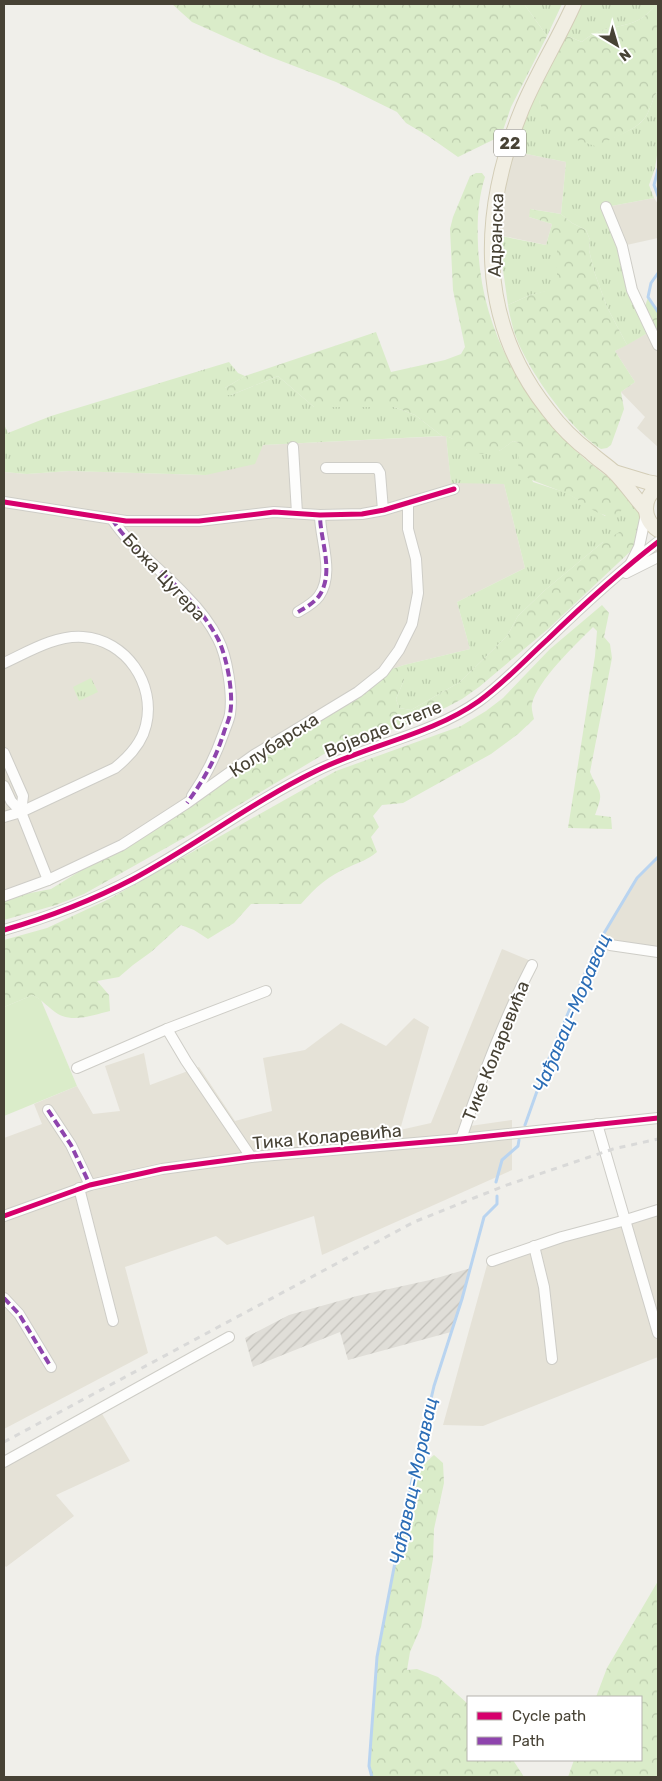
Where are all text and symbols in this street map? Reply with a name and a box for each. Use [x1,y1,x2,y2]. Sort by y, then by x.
north arrow [592,20,642,70]
text: N [615,45,634,65]
road number: 22 [494,130,526,156]
street label: Адранска [484,193,508,277]
street label: Божа Цугера [118,529,210,625]
street label: Војводе Степе [321,695,445,763]
street label: Колубарска [225,708,323,782]
water label: Чађавац-Моравац [528,930,615,1096]
street label: Тике Коларевића [458,978,534,1124]
street label: Тика Коларевића [251,1120,403,1154]
water label: Чађавац-Моравац [384,1395,442,1567]
legend [467,1696,642,1761]
text: Cycle path [512,1707,586,1725]
text: Path [512,1732,545,1750]

